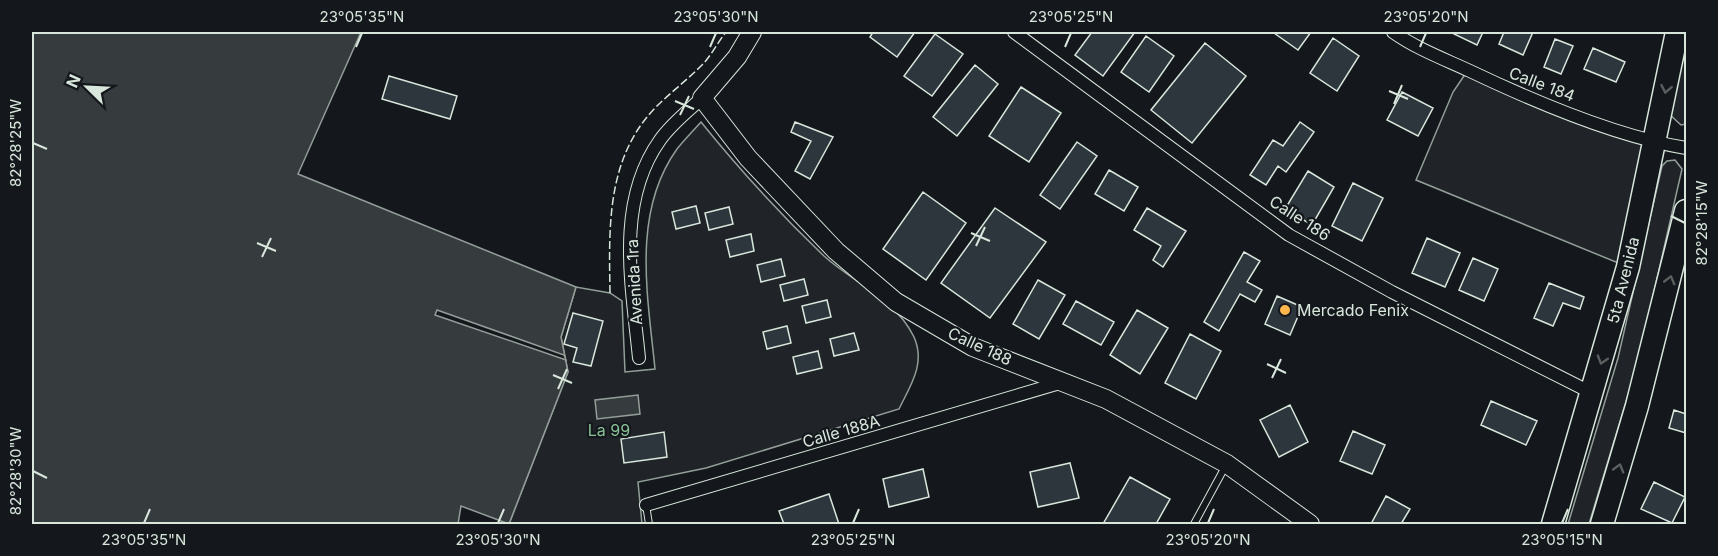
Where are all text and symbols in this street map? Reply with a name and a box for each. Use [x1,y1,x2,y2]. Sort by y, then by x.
text: 23°05'35"N [320,7,404,26]
text: 23°05'30"N [673,7,759,26]
text: 23°05'25"N [1029,7,1113,26]
text: 23°05'20"N [1383,7,1469,26]
north arrow [57,57,117,117]
street label: Calle 184 [1506,62,1578,106]
text: N [62,71,85,91]
one-way arrow [1660,84,1673,94]
text: 82°28'25"W [6,99,25,187]
text: 82°28'15"W [1692,180,1711,266]
street label: Calle 186 [1266,191,1334,245]
street label: 5ta Avenida [1603,235,1643,325]
street label: Avenida 1ra [622,238,646,326]
one-way arrow [1662,275,1675,285]
place label: Mercado Fenix [1297,300,1409,320]
marker: Mercado Fenix [1278,303,1292,317]
street label: Calle 188 [945,322,1015,370]
one-way arrow [1597,354,1609,365]
street label: Calle 188A [800,410,882,452]
park label: La 99 [588,420,630,440]
text: 82°28'30"W [6,426,25,515]
one-way arrow [1612,463,1624,474]
text: 23°05'35"N [102,530,186,549]
text: 23°05'30"N [455,530,541,549]
text: 23°05'25"N [811,530,895,549]
text: 23°05'20"N [1165,530,1251,549]
text: 23°05'15"N [1521,530,1603,549]

